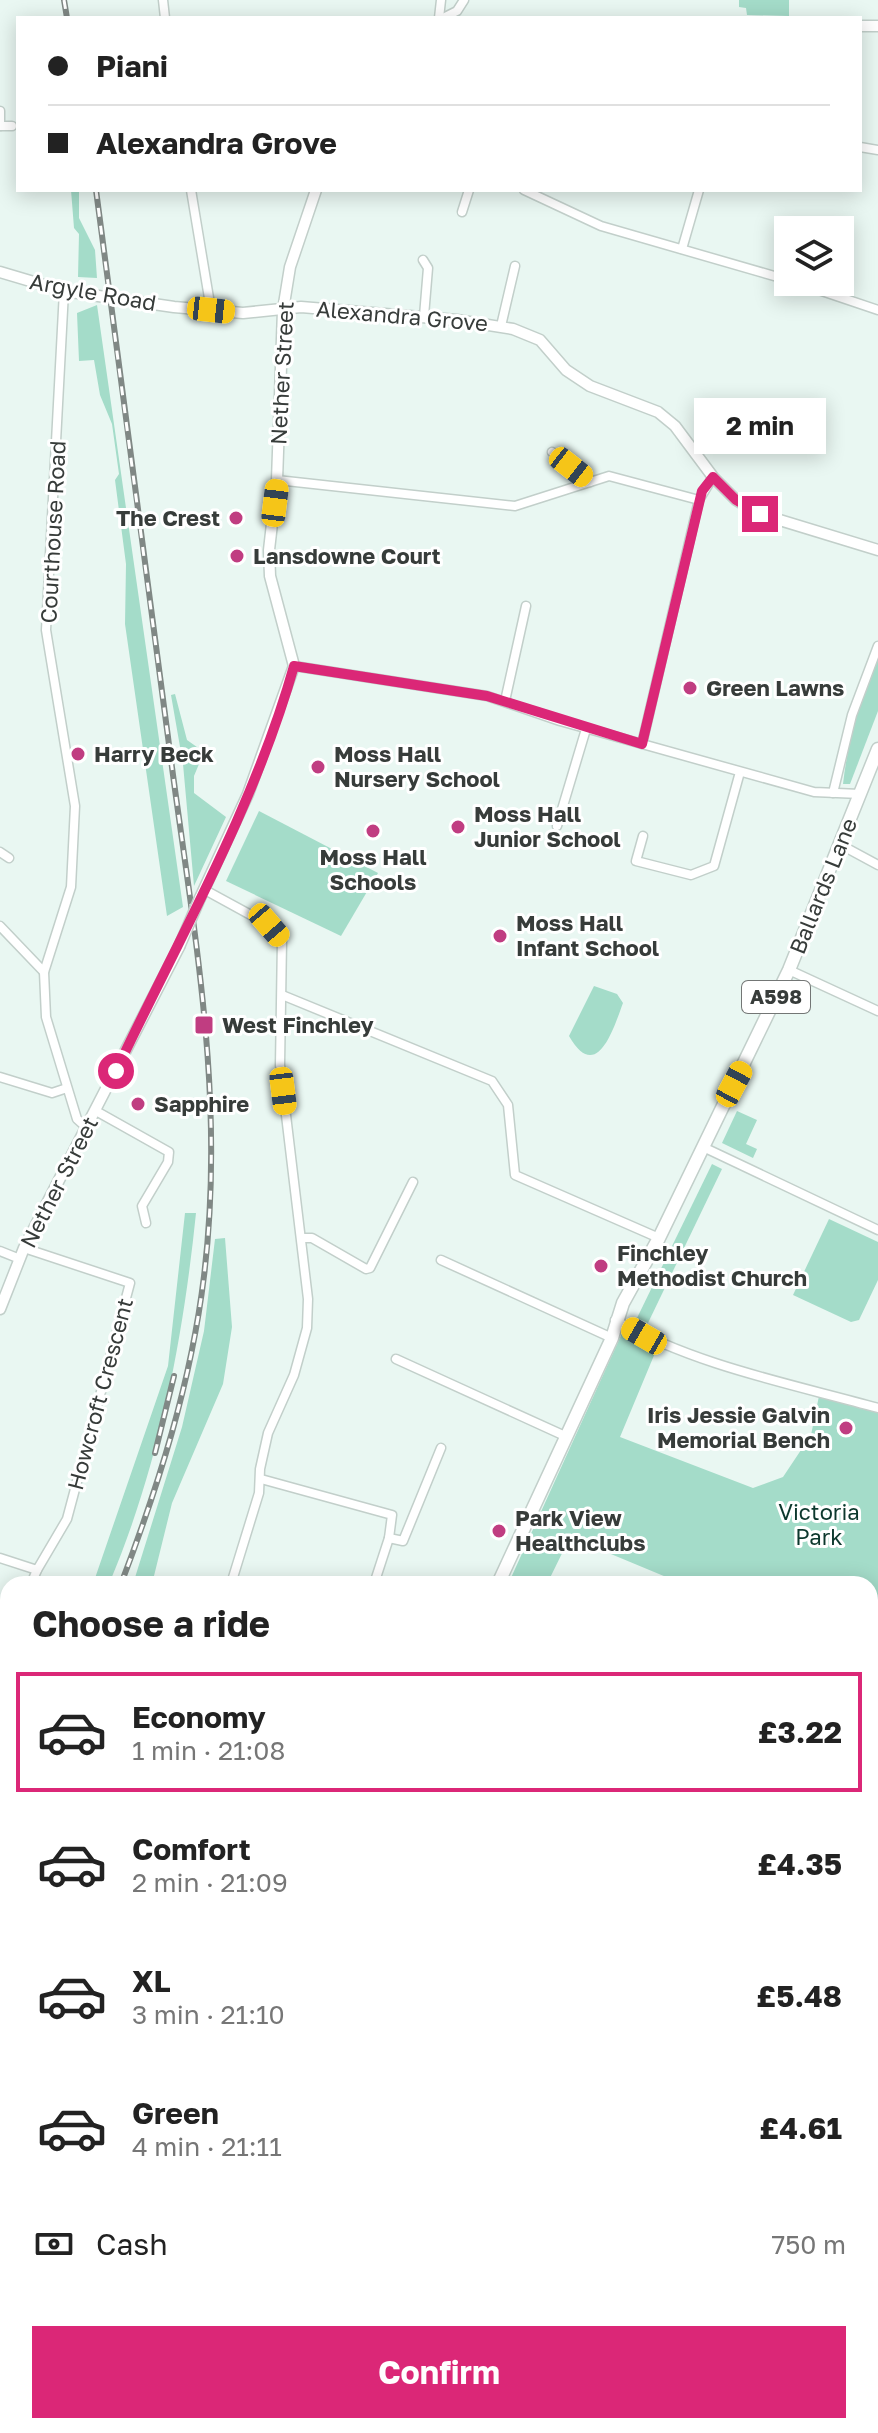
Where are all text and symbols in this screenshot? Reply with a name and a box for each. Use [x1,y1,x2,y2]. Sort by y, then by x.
text: Piani [96,48,168,84]
text: Alexandra Grove [96,125,337,161]
map controls [774,216,854,296]
button: layers [774,216,854,296]
street label: Argyle Road [28,267,158,316]
street label: Alexandra Grove [315,295,489,336]
car [186,296,236,324]
street label: Nether Street [264,300,299,445]
callout: 2 min [694,398,826,454]
text: 2 min [726,410,794,441]
street label: Courthouse Road [34,440,71,624]
car [545,443,597,491]
car [260,478,290,528]
route end [742,496,778,532]
place label: The Crest [116,504,220,531]
marker: The Crest [227,509,245,527]
place label: Lansdowne Court [253,542,441,569]
marker: Lansdowne Court [228,547,246,565]
place label: Green Lawns [706,674,844,701]
marker: Green Lawns [681,679,699,697]
place label: Harry Beck [94,740,214,767]
place label: Moss Hall Nursery School [334,740,500,792]
marker: Harry Beck [69,745,87,763]
marker: Moss Hall Nursery School [309,758,327,776]
place label: Moss Hall Junior School [474,800,621,852]
street label: Ballards Lane [783,814,862,958]
marker: Moss Hall Junior School [449,818,467,836]
marker: Moss Hall Schools [364,822,382,840]
place label: Moss Hall Schools [319,843,427,895]
car [244,899,294,951]
place label: Moss Hall Infant School [516,909,659,961]
marker: Moss Hall Infant School [491,927,509,945]
road number: A598 [742,981,810,1013]
place label: West Finchley [222,1011,374,1038]
marker: West Finchley [193,1014,215,1036]
route start [98,1053,134,1089]
car [712,1057,756,1111]
car [268,1066,298,1116]
place label: Sapphire [154,1090,249,1117]
marker: Sapphire [129,1095,147,1113]
street label: Nether Street [14,1112,103,1252]
place label: Finchley Methodist Church [617,1239,807,1291]
marker: Finchley Methodist Church [592,1257,610,1275]
street label: Howcroft Crescent [61,1295,138,1493]
car [617,1314,671,1358]
place label: Iris Jessie Galvin Memorial Bench [647,1401,830,1453]
marker: Iris Jessie Galvin Memorial Bench [837,1419,855,1437]
park label: Victoria Park [778,1498,860,1550]
place label: Park View Healthclubs [515,1504,645,1556]
marker: Park View Healthclubs [490,1522,508,1540]
text: Choose a ride [32,1602,270,1645]
icon: car [36,1696,108,1768]
text: Economy [132,1699,266,1735]
text: £3.22 [758,1714,842,1750]
text: 1 min · 21:08 [132,1735,285,1766]
icon: car [36,1828,108,1900]
text: Comfort [132,1831,251,1867]
text: £4.35 [757,1846,842,1882]
text: 2 min · 21:09 [132,1867,288,1898]
icon: car [36,1960,108,2032]
text: XL [132,1963,171,1999]
text: £5.48 [756,1978,842,2014]
text: 3 min · 21:10 [132,1999,285,2030]
icon: car [36,2092,108,2164]
text: Green [132,2095,219,2131]
text: £4.61 [759,2110,842,2146]
text: 4 min · 21:11 [132,2131,282,2162]
icon: cash [32,2222,76,2266]
text: Cash [96,2226,168,2262]
text: 750 m [772,2229,846,2260]
button: Confirm [32,2326,846,2418]

